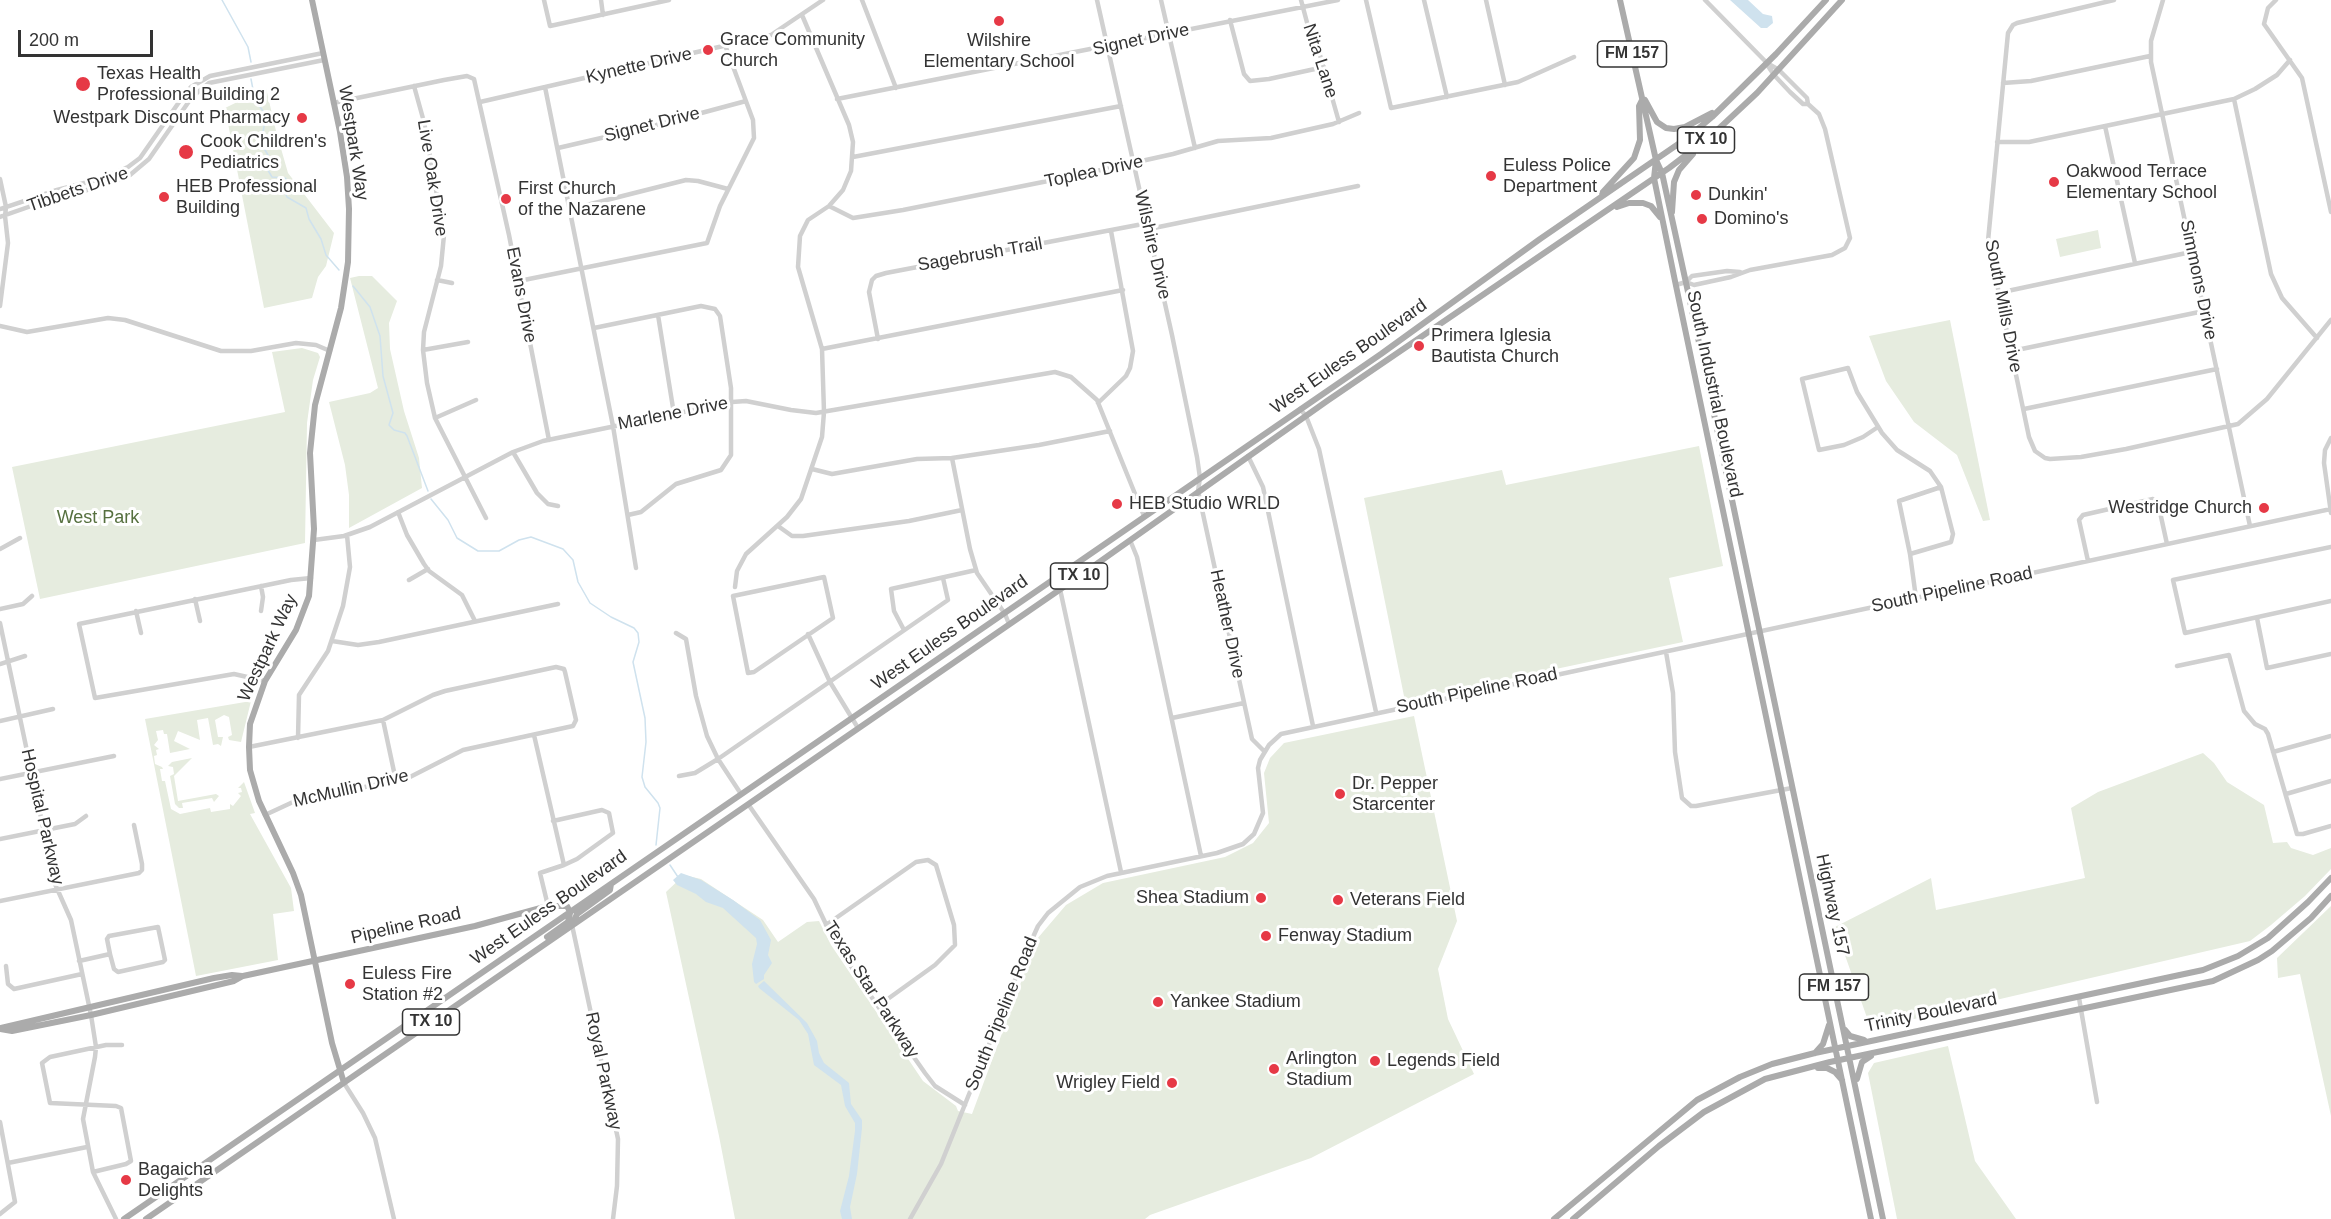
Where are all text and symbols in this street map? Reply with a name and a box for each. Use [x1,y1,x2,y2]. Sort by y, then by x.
marker: Wilshire Elementary School [992,14,1006,28]
scale bar [21,18,156,56]
street label: Signet Drive [1091,19,1191,61]
street label: Nita Lane [1298,21,1342,101]
place label: Grace Community Church [720,29,865,72]
text: 200 m [29,30,79,50]
place label: Wilshire Elementary School [923,30,1075,72]
road number: FM 157 [1598,41,1666,67]
street label: Kynette Drive [584,43,694,89]
marker: Grace Community Church [701,43,715,57]
place label: Texas Health Professional Building 2 [97,63,280,106]
marker: Texas Health Professional Building 2 [74,75,92,93]
street label: Westpark Way [333,84,373,202]
street label: Signet Drive [602,103,702,147]
place label: Westpark Discount Pharmacy [53,107,290,129]
marker: Westpark Discount Pharmacy [295,111,309,125]
street label: Live Oak Drive [412,118,452,238]
road number: TX 10 [1678,127,1734,153]
place label: Cook Children's Pediatrics [200,131,326,174]
marker: Cook Children's Pediatrics [177,143,195,161]
street label: Toplea Drive [1043,151,1145,193]
place label: Euless Police Department [1503,155,1611,198]
place label: Oakwood Terrace Elementary School [2066,161,2217,204]
street label: Tibbets Drive [25,163,131,217]
marker: Euless Police Department [1484,169,1498,183]
marker: Oakwood Terrace Elementary School [2047,175,2061,189]
place label: HEB Professional Building [176,176,317,219]
place label: First Church of the Nazarene [518,178,646,220]
place label: Dunkin' [1708,184,1767,206]
street label: Wilshire Drive [1129,188,1175,302]
marker: Dunkin' [1689,188,1703,202]
marker: HEB Professional Building [157,190,171,204]
marker: First Church of the Nazarene [499,192,513,206]
place label: Domino's [1714,208,1788,230]
marker: Domino's [1695,212,1709,226]
street label: Simmons Drive [2175,218,2221,342]
street label: Sagebrush Trail [916,233,1044,277]
street label: South Mills Drive [1980,238,2026,374]
street label: Evans Drive [501,245,541,345]
street label: South Industrial Boulevard [1681,288,1747,500]
street label: West Euless Boulevard [1267,295,1431,419]
place label: Primera Iglesia Bautista Church [1431,325,1559,368]
marker: Primera Iglesia Bautista Church [1412,339,1426,353]
street label: Marlene Drive [616,393,730,435]
place label: HEB Studio WRLD [1129,493,1280,515]
marker: HEB Studio WRLD [1110,497,1124,511]
place label: Westridge Church [2108,497,2252,519]
marker: Westridge Church [2257,501,2271,515]
park label: West Park [57,507,139,529]
street label: South Pipeline Road [1869,562,2035,618]
road number: TX 10 [1050,563,1108,589]
street label: Heather Drive [1205,567,1249,681]
street label: West Euless Boulevard [868,571,1032,695]
street label: Westpark Way [234,591,302,705]
street label: South Pipeline Road [1394,663,1560,719]
street label: Hospital Parkway [16,747,68,887]
street label: McMullin Drive [291,765,411,813]
place label: Dr. Pepper Starcenter [1352,773,1438,816]
marker: Dr. Pepper Starcenter [1333,787,1347,801]
street label: West Euless Boulevard [467,846,631,970]
street label: Highway 157 [1811,852,1853,958]
place label: Shea Stadium [1136,887,1249,909]
place label: Veterans Field [1350,889,1465,911]
marker: Shea Stadium [1254,891,1268,905]
marker: Veterans Field [1331,893,1345,907]
street label: Pipeline Road [349,903,463,949]
street label: Texas Star Parkway [819,917,923,1063]
place label: Fenway Stadium [1278,925,1412,947]
marker: Fenway Stadium [1259,929,1273,943]
street label: South Pipeline Road [961,934,1043,1094]
place label: Euless Fire Station #2 [362,963,452,1006]
road number: FM 157 [1800,974,1868,1000]
marker: Euless Fire Station #2 [343,977,357,991]
street label: Trinity Boulevard [1863,988,1999,1038]
place label: Yankee Stadium [1170,991,1301,1013]
marker: Yankee Stadium [1151,995,1165,1009]
road number: TX 10 [402,1009,460,1035]
street label: Royal Parkway [580,1010,626,1132]
place label: Arlington Stadium [1286,1048,1357,1090]
place label: Legends Field [1387,1050,1500,1072]
marker: Legends Field [1368,1054,1382,1068]
marker: Arlington Stadium [1267,1062,1281,1076]
place label: Wrigley Field [1056,1072,1160,1094]
marker: Wrigley Field [1165,1076,1179,1090]
place label: Bagaicha Delights [138,1159,213,1202]
marker: Bagaicha Delights [119,1173,133,1187]

